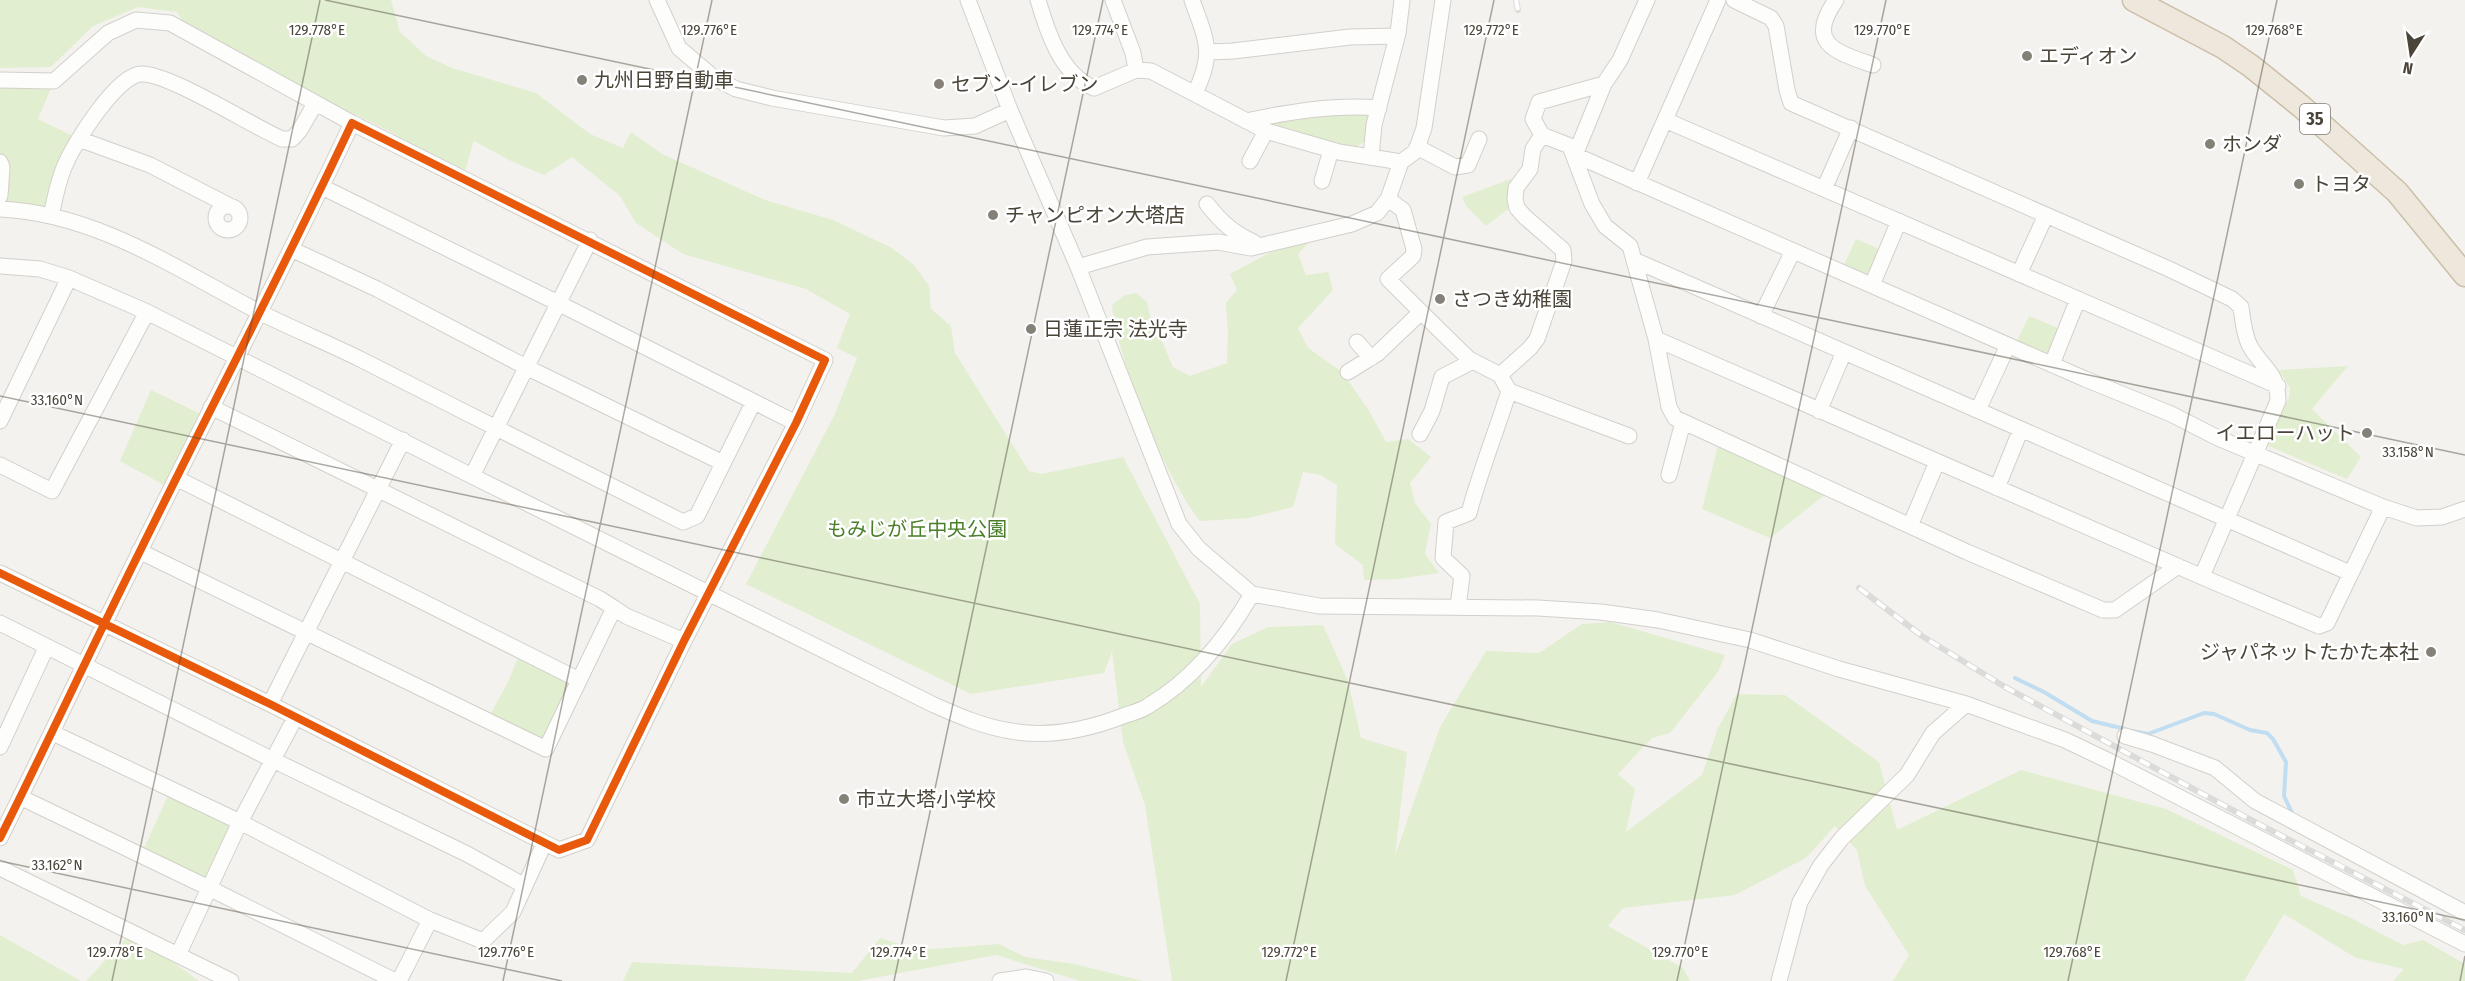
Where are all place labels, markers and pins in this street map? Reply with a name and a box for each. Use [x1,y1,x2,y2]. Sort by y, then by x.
place label: エディオン [2039,44,2138,68]
marker: エディオン [2020,49,2034,63]
place label: 九州日野自動車 [594,68,734,92]
place label: セブン-イレブン [951,72,1098,96]
marker: 九州日野自動車 [575,73,589,87]
marker: セブン-イレブン [932,77,946,91]
place label: ホンダ [2222,132,2282,156]
marker: ホンダ [2203,137,2217,151]
place label: トヨタ [2311,172,2371,196]
marker: トヨタ [2292,177,2306,191]
place label: チャンピオン大塔店 [1005,203,1185,227]
marker: チャンピオン大塔店 [986,208,1000,222]
place label: さつき幼稚園 [1452,287,1572,311]
marker: さつき幼稚園 [1433,292,1447,306]
place label: 日蓮正宗 法光寺 [1043,317,1188,341]
marker: 日蓮正宗 法光寺 [1024,322,1038,336]
place label: イエローハット [2216,421,2355,445]
marker: イエローハット [2360,426,2374,440]
place label: ジャパネットたかた本社 [2200,640,2419,664]
marker: ジャパネットたかた本社 [2424,645,2438,659]
place label: 市立大塔小学校 [856,787,996,811]
marker: 市立大塔小学校 [837,792,851,806]

